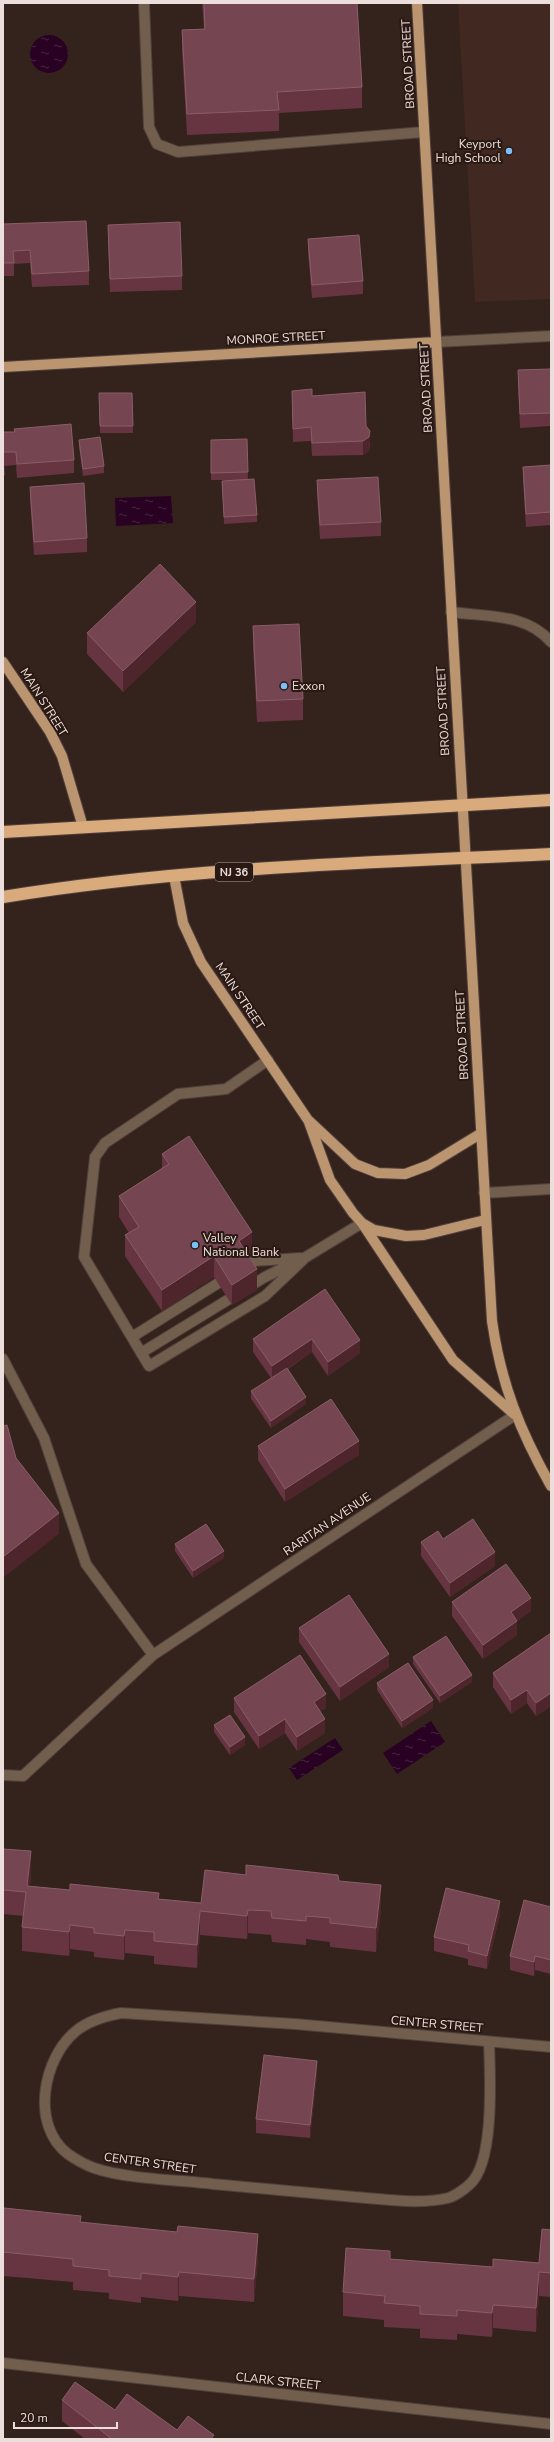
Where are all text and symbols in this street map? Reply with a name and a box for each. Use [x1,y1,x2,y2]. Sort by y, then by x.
street label: BROAD STREET [398,18,418,109]
place label: Keyport High School [436,136,502,166]
marker: Keyport High School [504,146,514,156]
street label: MONROE STREET [226,327,327,349]
street label: BROAD STREET [416,342,436,433]
street label: MAIN STREET [17,665,72,740]
street label: BROAD STREET [433,665,453,756]
place label: Exxon [292,678,325,694]
marker: Exxon [279,681,289,691]
road number: NJ 36 [215,863,253,881]
street label: MAIN STREET [212,959,269,1033]
street label: BROAD STREET [452,989,472,1080]
place label: Valley National Bank [202,1230,280,1260]
marker: Valley National Bank [190,1240,200,1250]
street label: RARITAN AVENUE [280,1489,374,1559]
street label: CENTER STREET [390,2012,485,2036]
street label: CENTER STREET [103,2149,198,2177]
street label: CLARK STREET [235,2369,322,2393]
scale bar [14,2404,117,2430]
text: 20 m [20,2410,48,2426]

